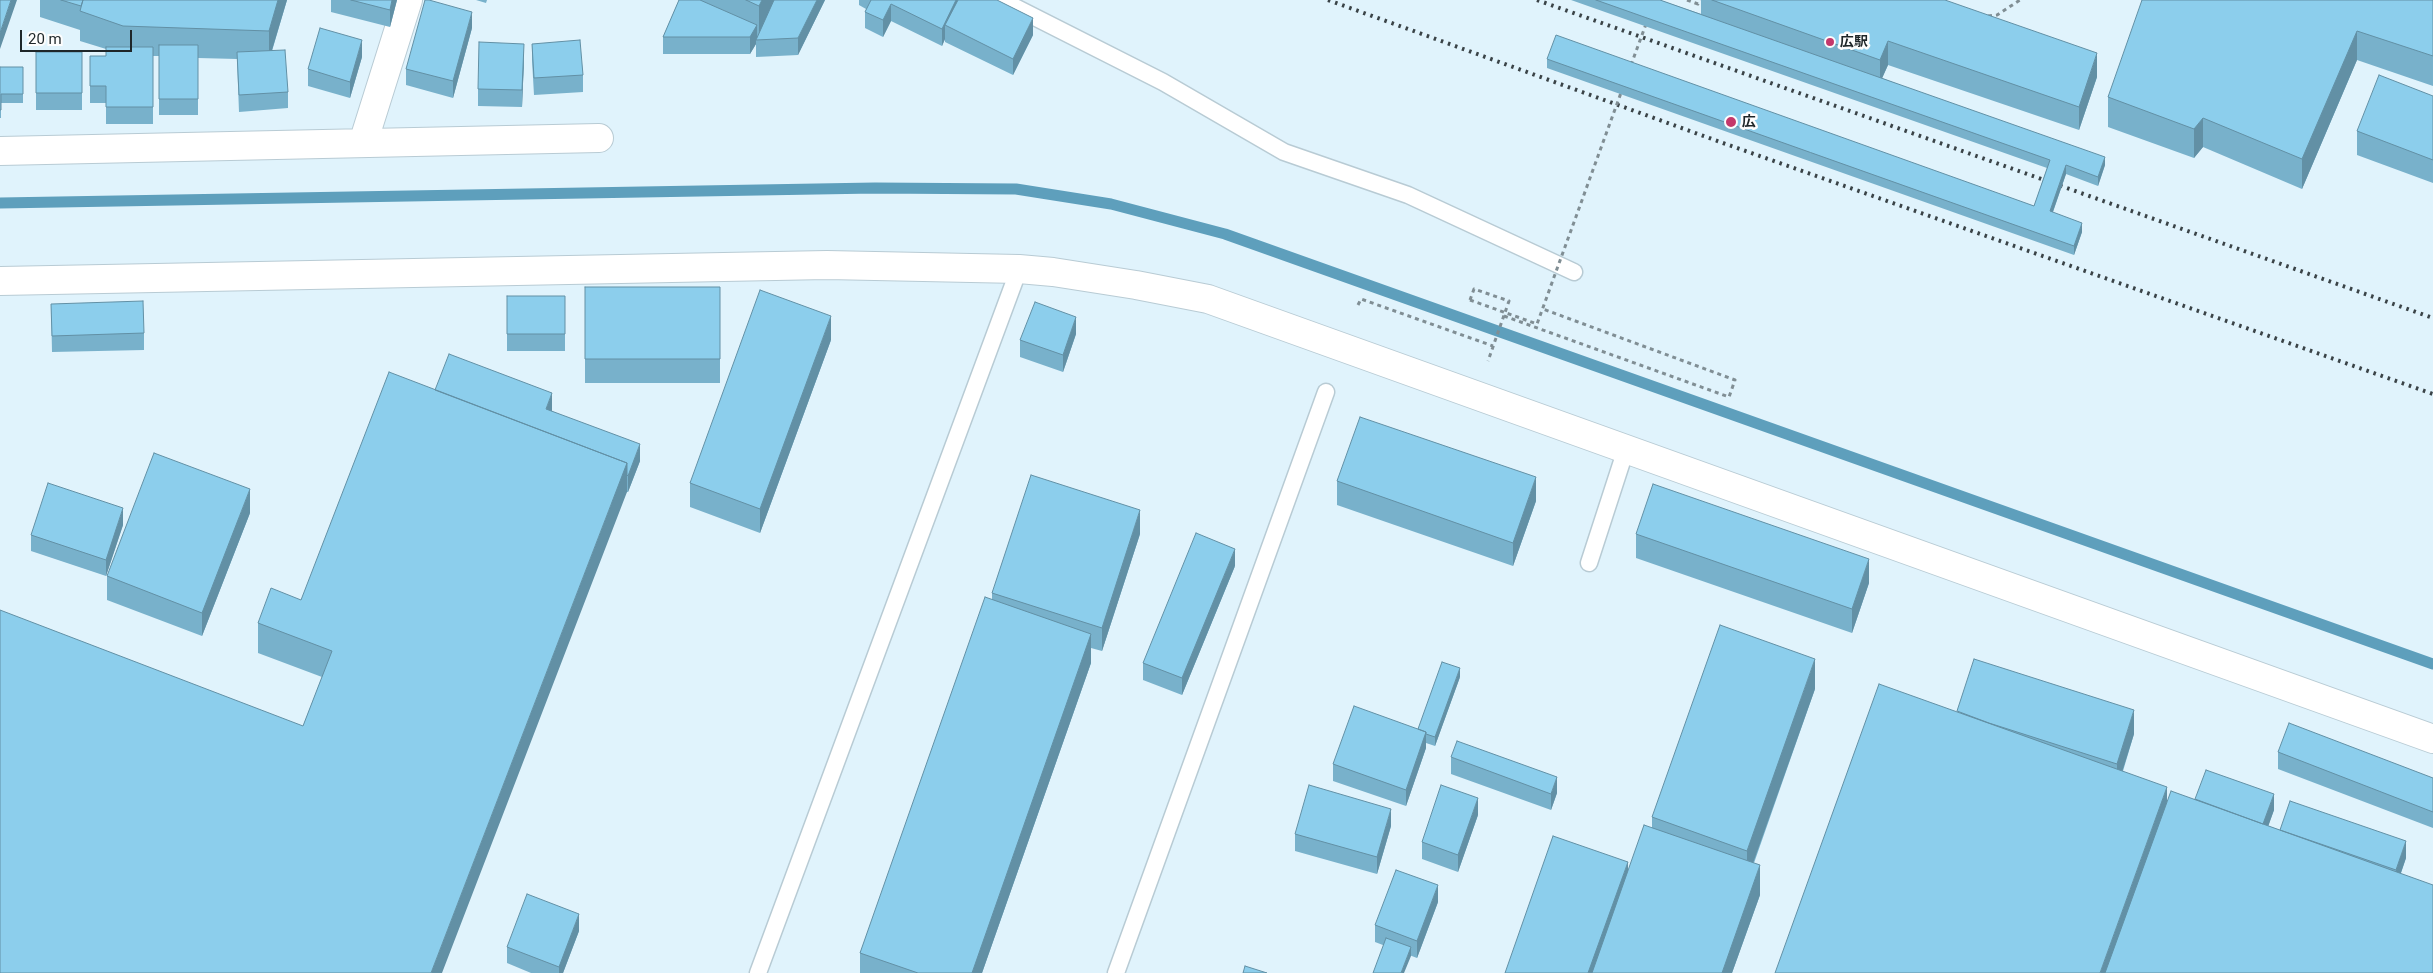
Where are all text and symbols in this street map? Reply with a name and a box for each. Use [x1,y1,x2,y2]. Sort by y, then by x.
scale bar [22,20,135,52]
text: 20 m [28,30,62,48]
place label: 広駅 [1840,34,1868,50]
marker: 広駅 [1824,36,1836,48]
place label: 広 [1742,114,1756,130]
marker: 広 [1724,115,1738,129]

